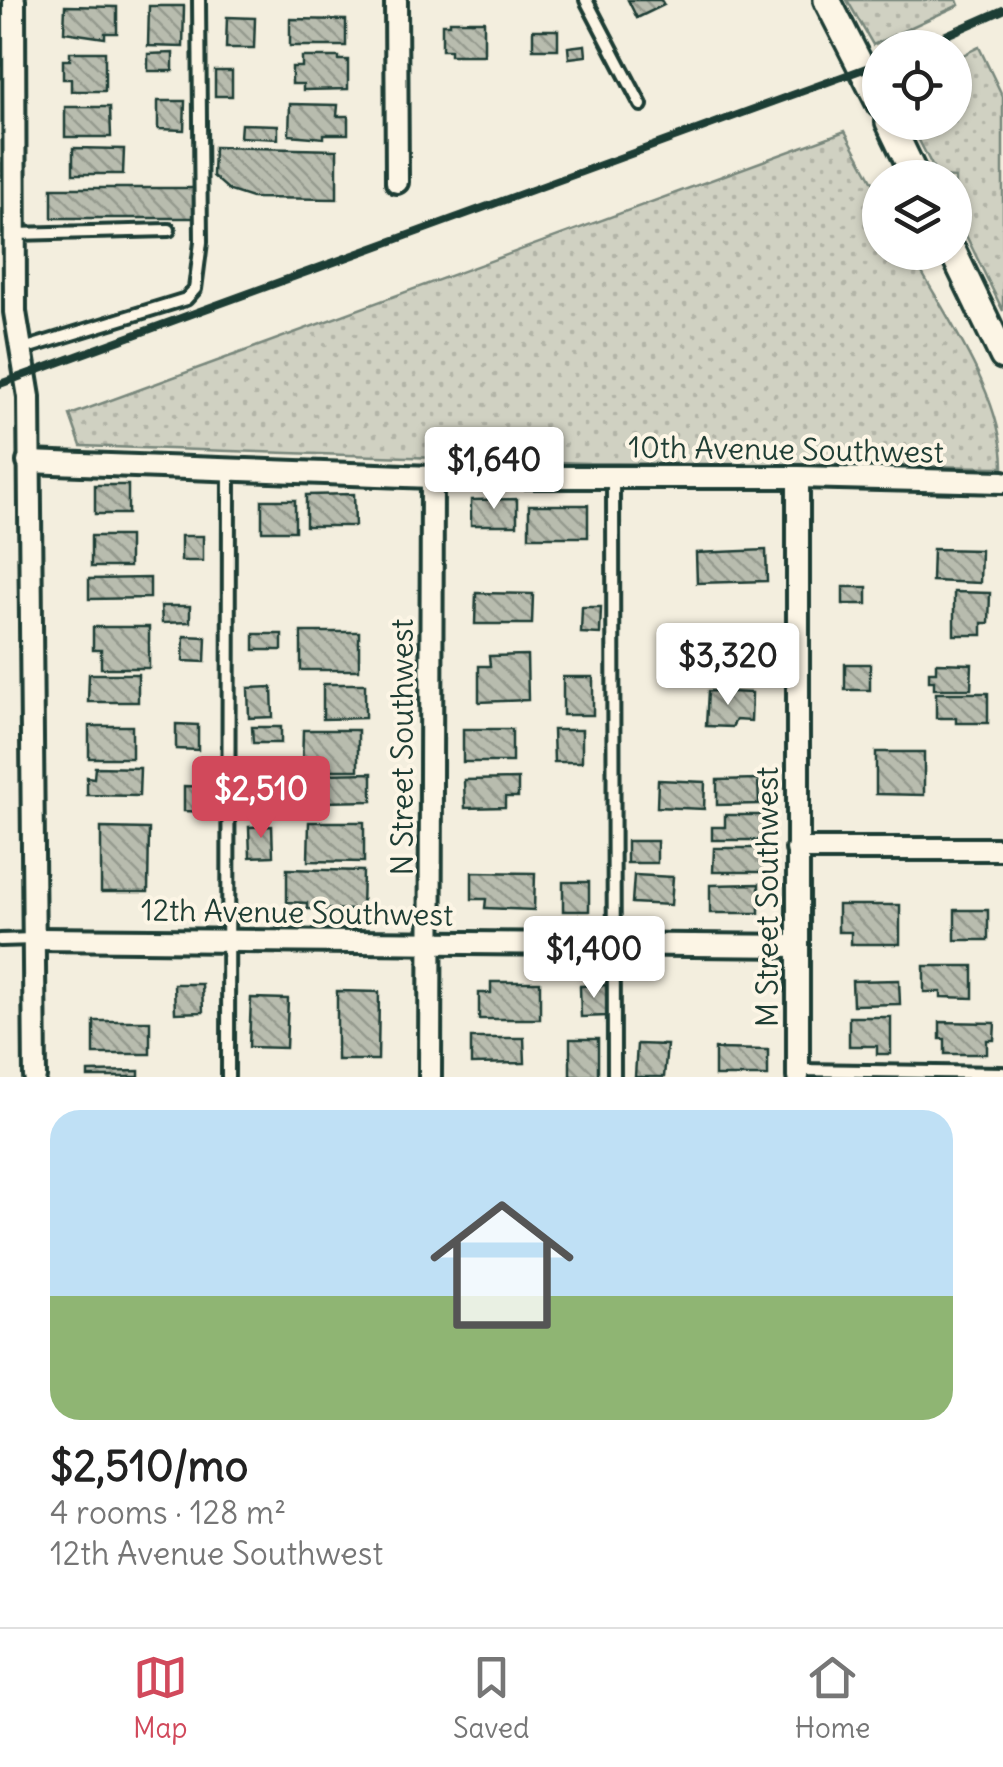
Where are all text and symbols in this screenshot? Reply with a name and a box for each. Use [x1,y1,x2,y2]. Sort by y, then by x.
map controls [862,30,972,270]
button: locate [862,30,972,140]
button: layers [862,160,972,270]
pin: $1,640 [413,427,575,512]
street label: 10th Avenue Southwest [628,427,944,471]
text: $1,640 [447,439,541,480]
street label: N Street Southwest [383,619,421,875]
pin: $3,320 [647,623,809,708]
text: $3,320 [678,635,778,676]
pin: $2,510 [180,756,342,841]
street label: M Street Southwest [748,767,786,1027]
text: $2,510 [214,768,308,809]
street label: 12th Avenue Southwest [140,890,454,934]
pin: $1,400 [513,916,675,1001]
text: $1,400 [546,928,642,969]
icon: home [412,1175,592,1355]
text: $2,510/mo [50,1440,248,1492]
text: 4 rooms · 128 m² [50,1492,286,1533]
text: 12th Avenue Southwest [50,1533,383,1574]
tab: Map [133,1650,188,1746]
tab: Saved [453,1650,530,1746]
tab: Home [795,1650,870,1746]

